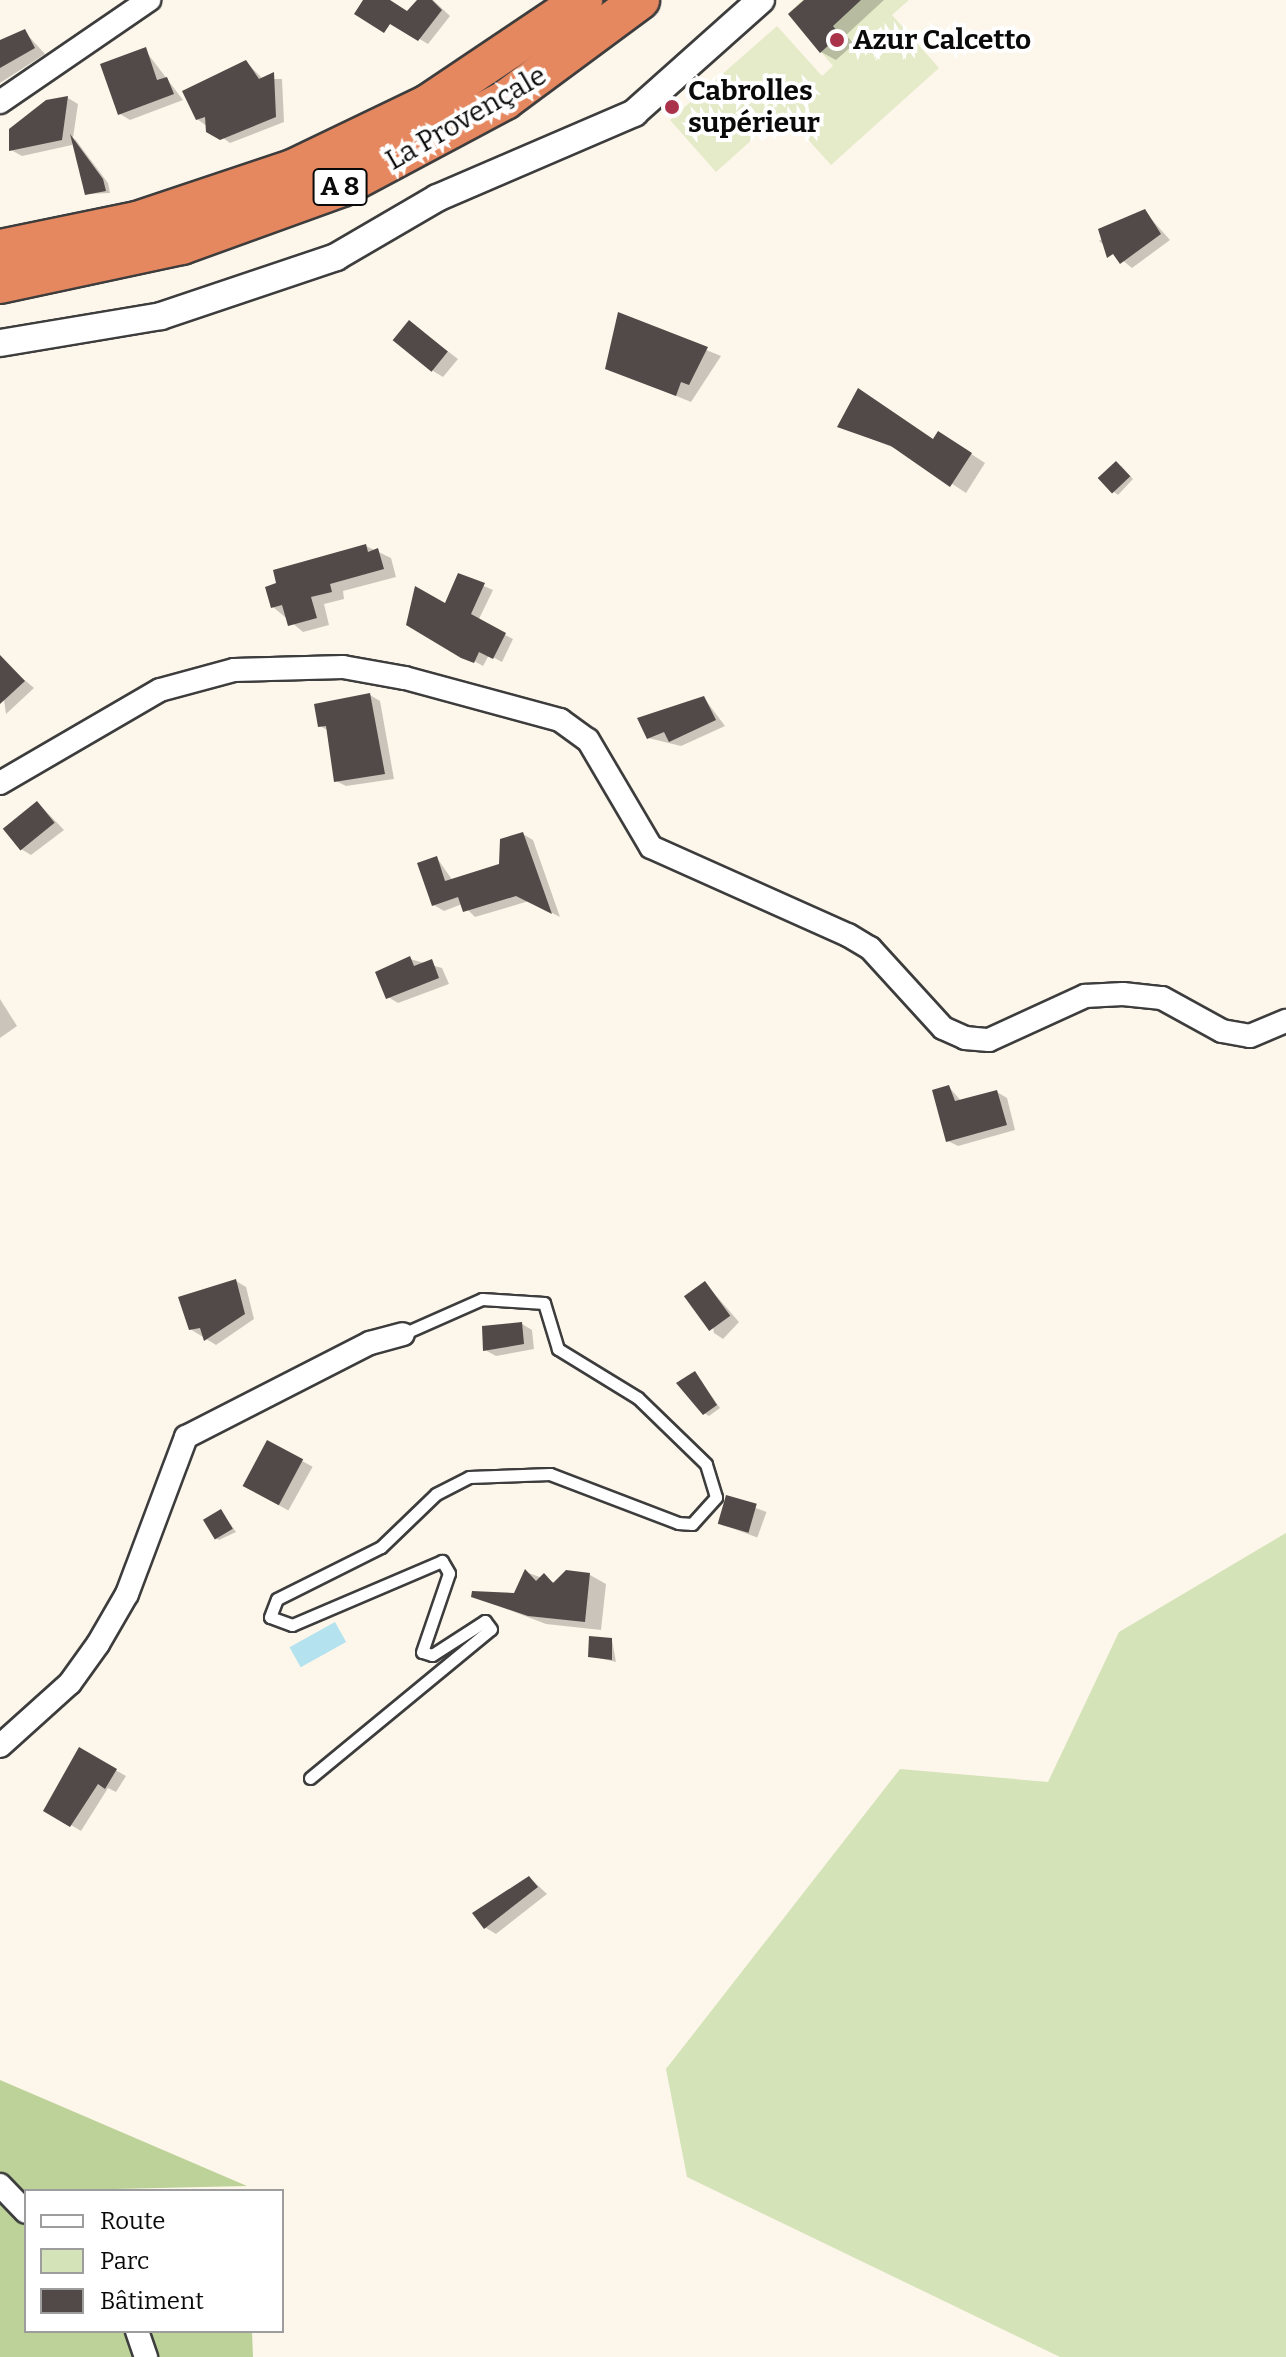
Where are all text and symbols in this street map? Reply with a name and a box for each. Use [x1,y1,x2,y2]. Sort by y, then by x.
place label: Azur Calcetto [853,23,1031,57]
marker: Azur Calcetto [828,31,846,49]
street label: La Provençale [380,59,552,177]
place label: Cabrolles supérieur [688,74,820,140]
marker: Cabrolles supérieur [663,98,681,116]
road number: A 8 [312,165,368,209]
legend [24,2189,284,2333]
text: Route [100,2207,165,2235]
text: Parc [100,2247,149,2275]
text: Bâtiment [100,2287,204,2315]

